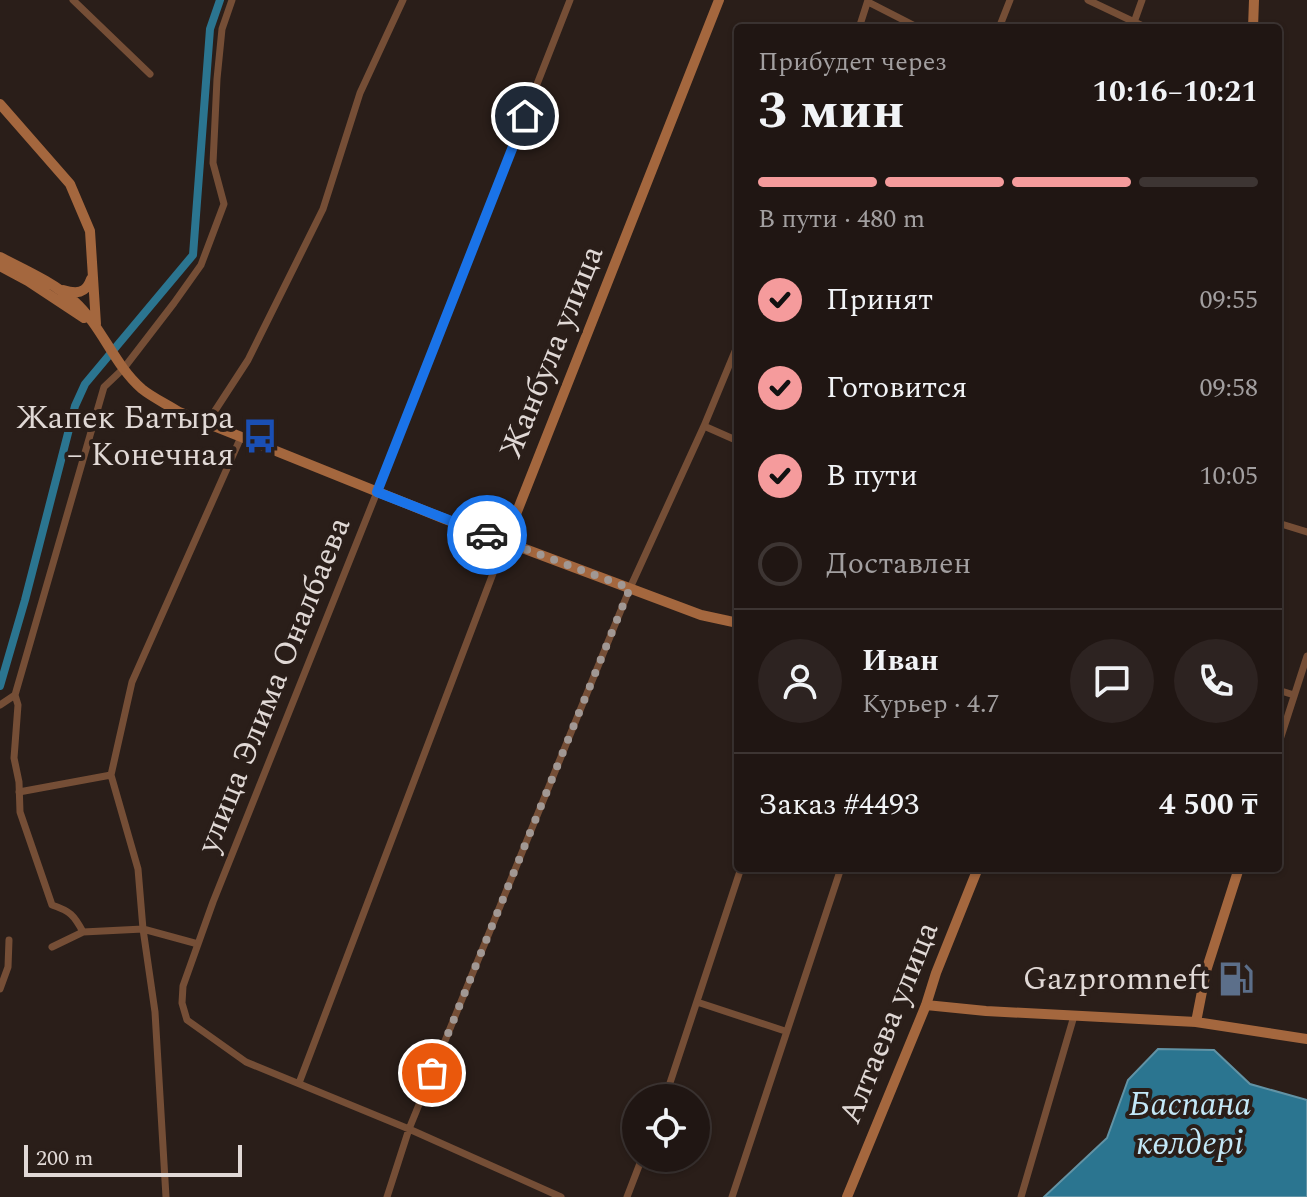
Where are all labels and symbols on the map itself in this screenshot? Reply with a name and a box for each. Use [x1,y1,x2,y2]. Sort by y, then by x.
pin [491,82,559,150]
street label: Жанбула улица [487,238,617,466]
place label: Жапек Батыра – Конечная [16,394,234,480]
bus stop icon: Жапек Батыра – Конечная [241,417,279,455]
courier [447,495,527,575]
street label: улица Элима Оналбаева [184,509,364,862]
street label: Алтаева улица [826,914,952,1132]
place label: Gazpromneft [1023,955,1210,1004]
fuel station icon: Gazpromneft [1217,960,1255,998]
pin [398,1039,466,1107]
water label: Баспана көлдері [1129,1079,1251,1170]
scale bar [24,1141,242,1177]

